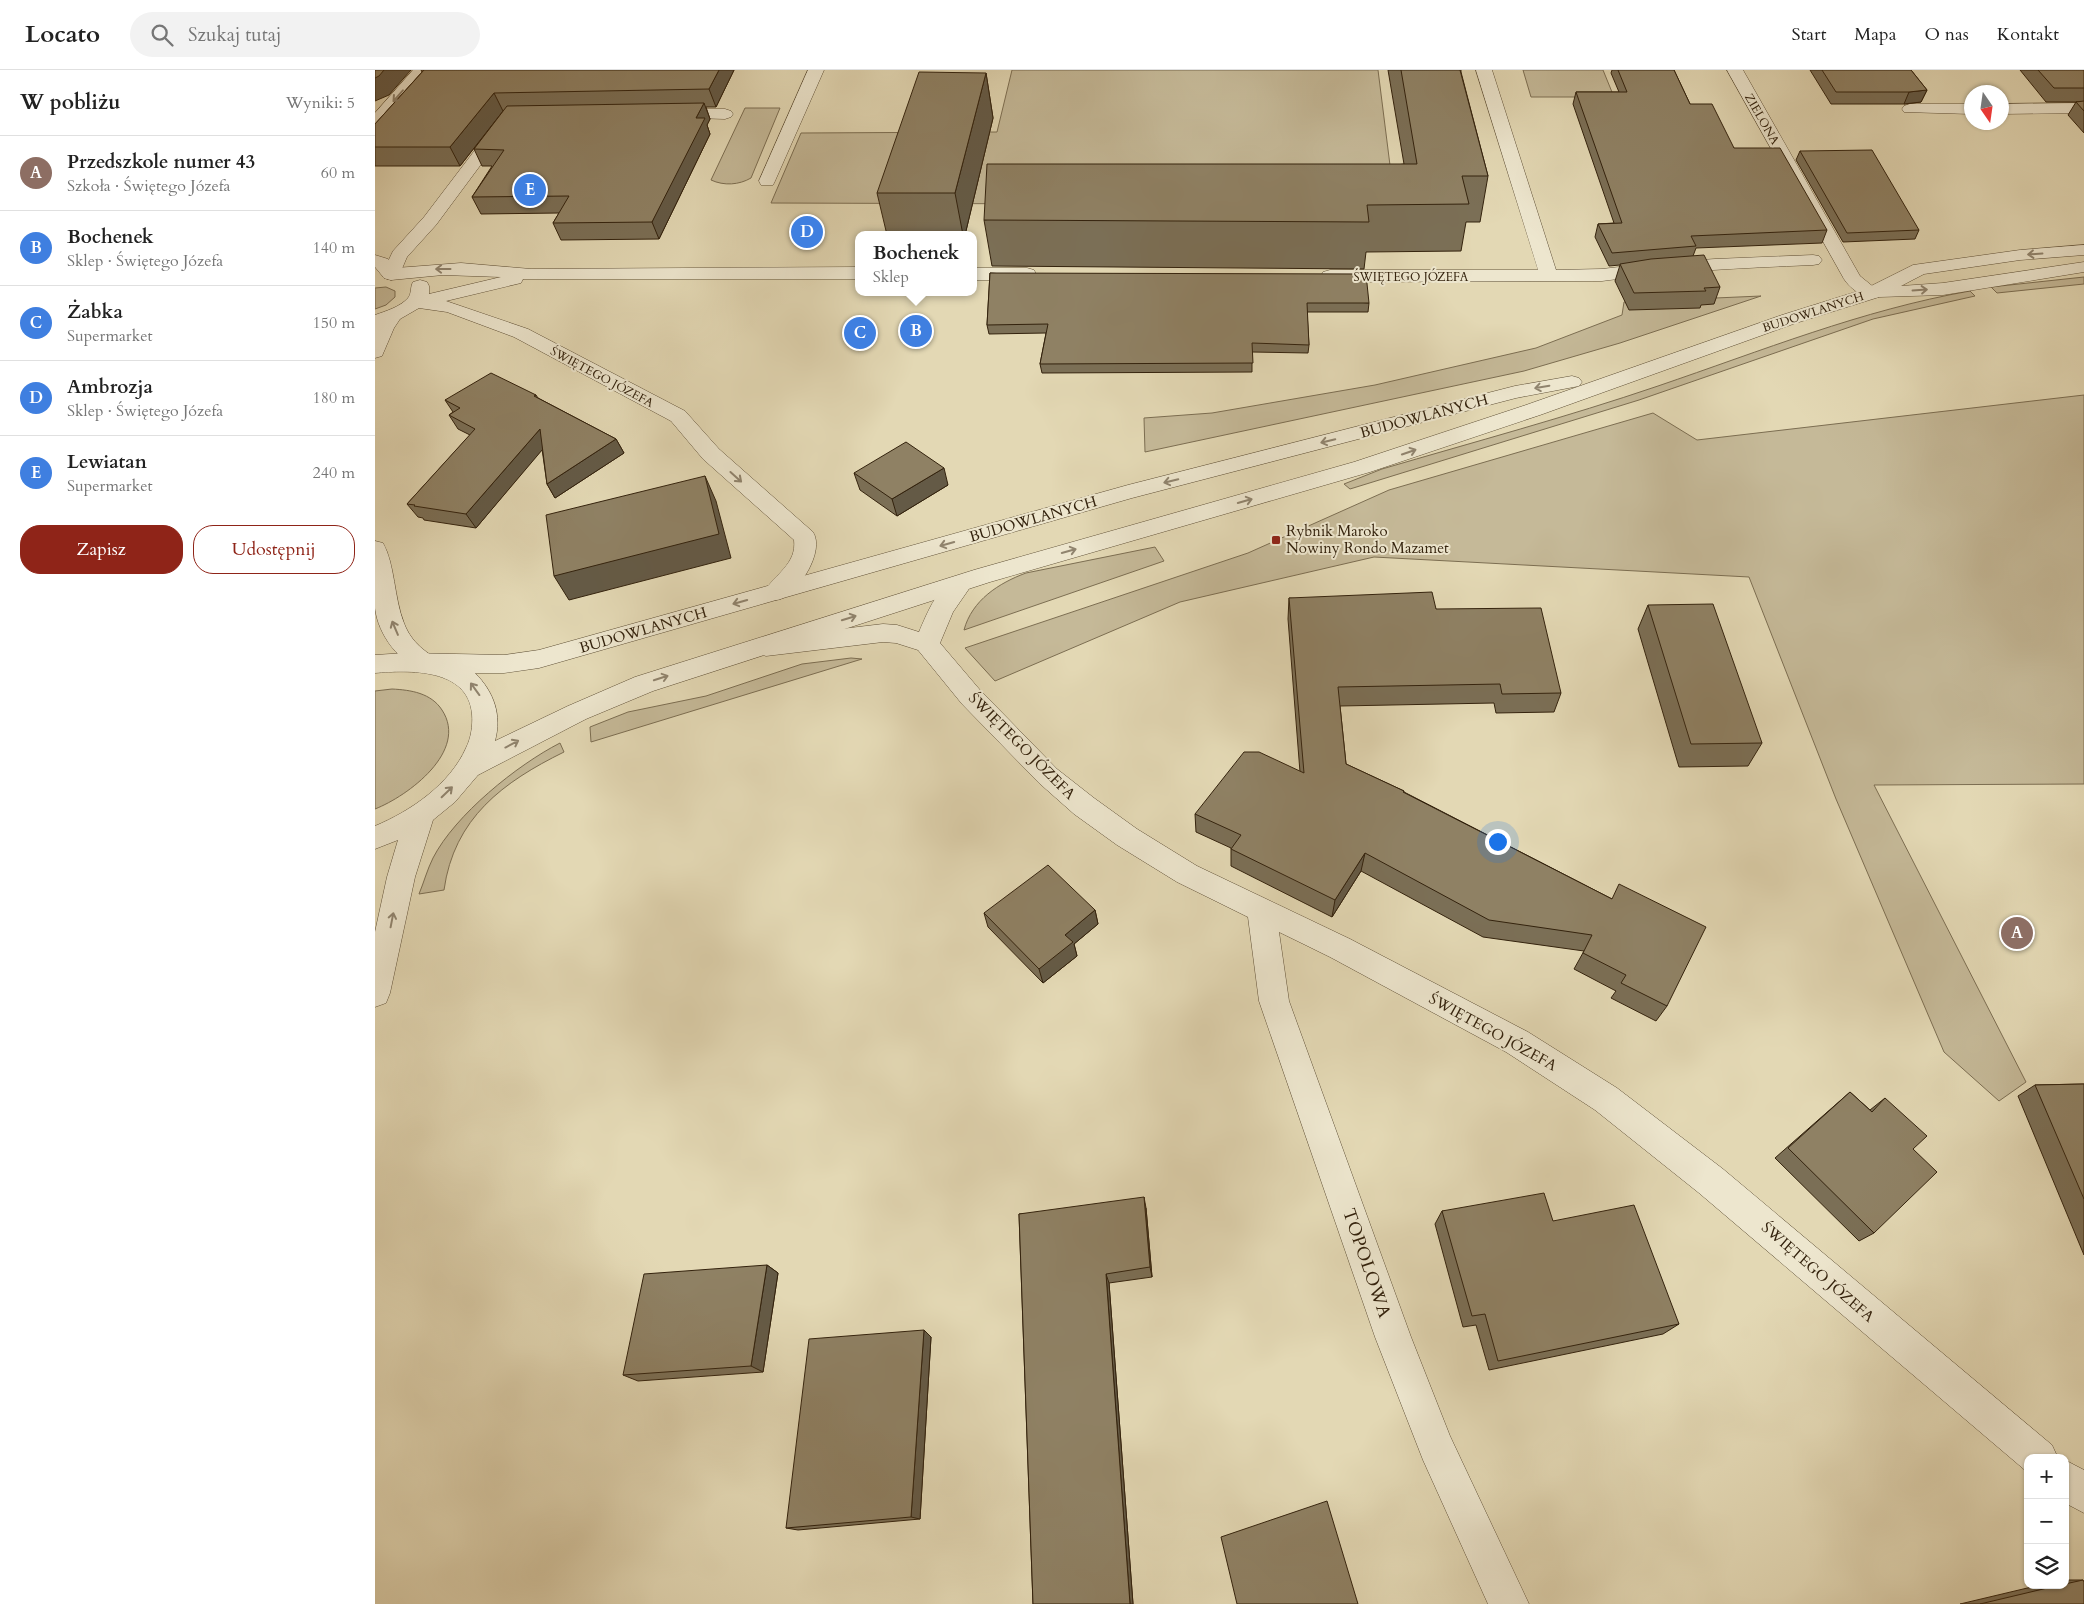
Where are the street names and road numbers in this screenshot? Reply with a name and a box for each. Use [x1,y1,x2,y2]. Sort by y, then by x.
street label: ZIELONA [1741,91,1783,148]
street label: ŚWIĘTEGO JÓZEFA [1354,268,1469,285]
street label: BUDOWLANYCH [1760,288,1866,336]
street label: ŚWIĘTEGO JÓZEFA [548,342,657,411]
street label: BUDOWLANYCH [1358,389,1491,443]
street label: BUDOWLANYCH [967,491,1100,547]
street label: BUDOWLANYCH [577,602,710,658]
street label: ŚWIĘTEGO JÓZEFA [964,688,1080,804]
street label: ŚWIĘTEGO JÓZEFA [1425,988,1561,1076]
street label: TOPOLOWA [1336,1205,1397,1321]
street label: ŚWIĘTEGO JÓZEFA [1757,1217,1879,1327]

